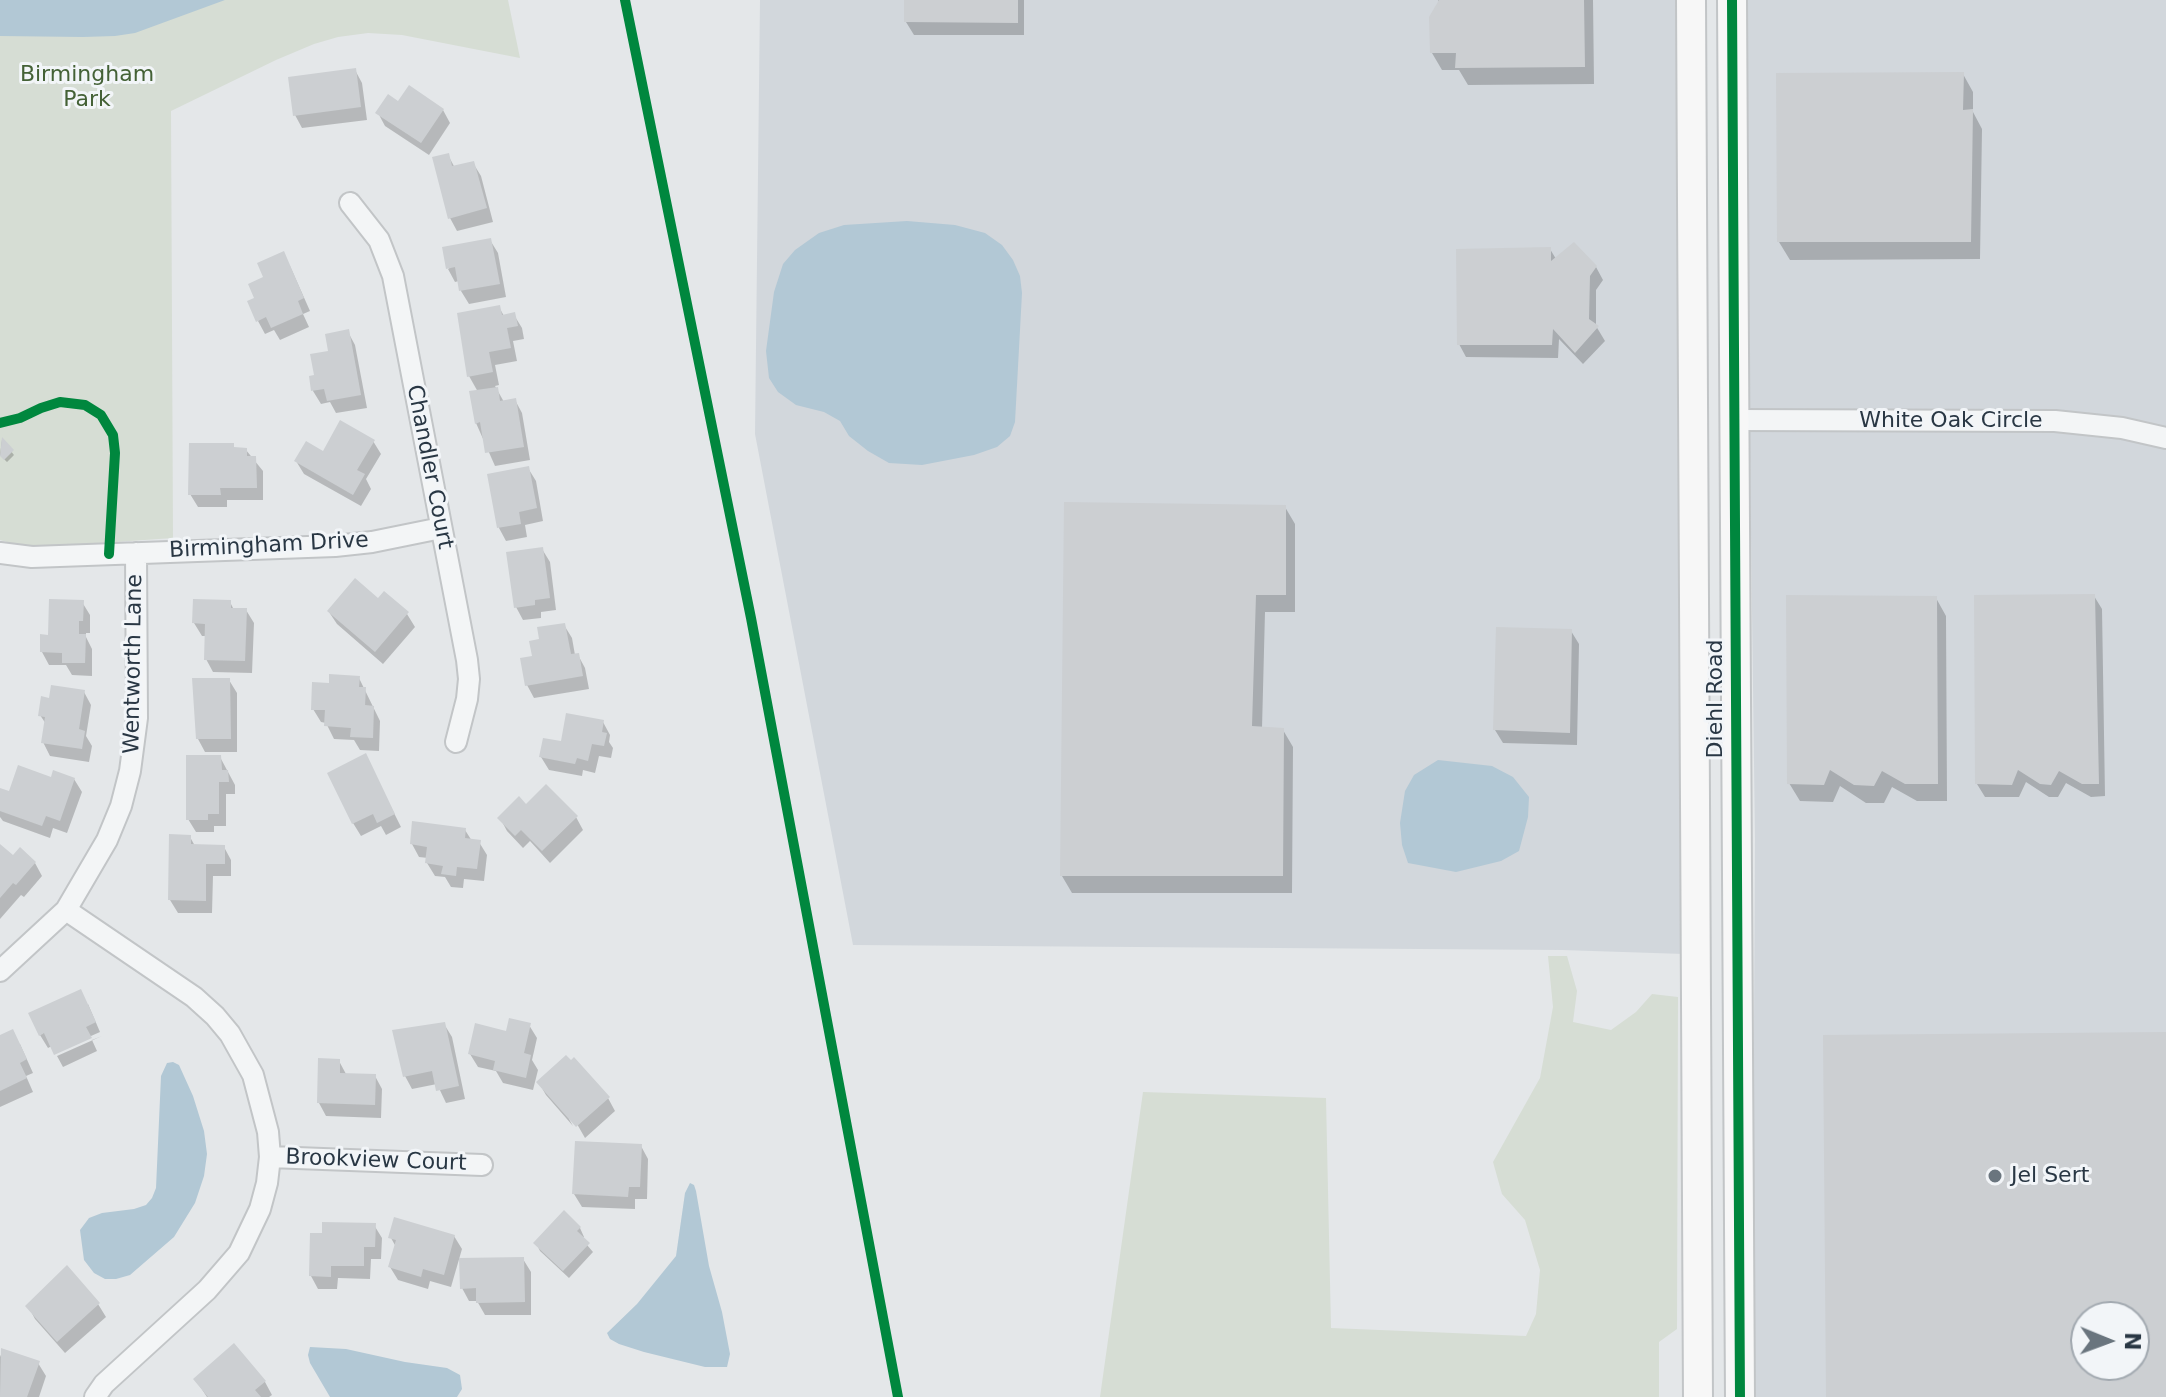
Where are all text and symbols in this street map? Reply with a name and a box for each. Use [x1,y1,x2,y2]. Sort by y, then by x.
park label: Birmingham Park [20,62,154,114]
street label: Chandler Court [400,383,458,551]
street label: White Oak Circle [1859,408,2043,434]
street label: Birmingham Drive [169,528,369,564]
street label: Wentworth Lane [119,574,149,754]
street label: Diehl Road [1703,640,1729,758]
street label: Brookview Court [285,1145,467,1177]
place label: Jel Sert [2011,1163,2089,1189]
marker: Jel Sert [1986,1167,2004,1185]
north arrow [2070,1301,2150,1381]
text: N [2120,1332,2145,1351]

